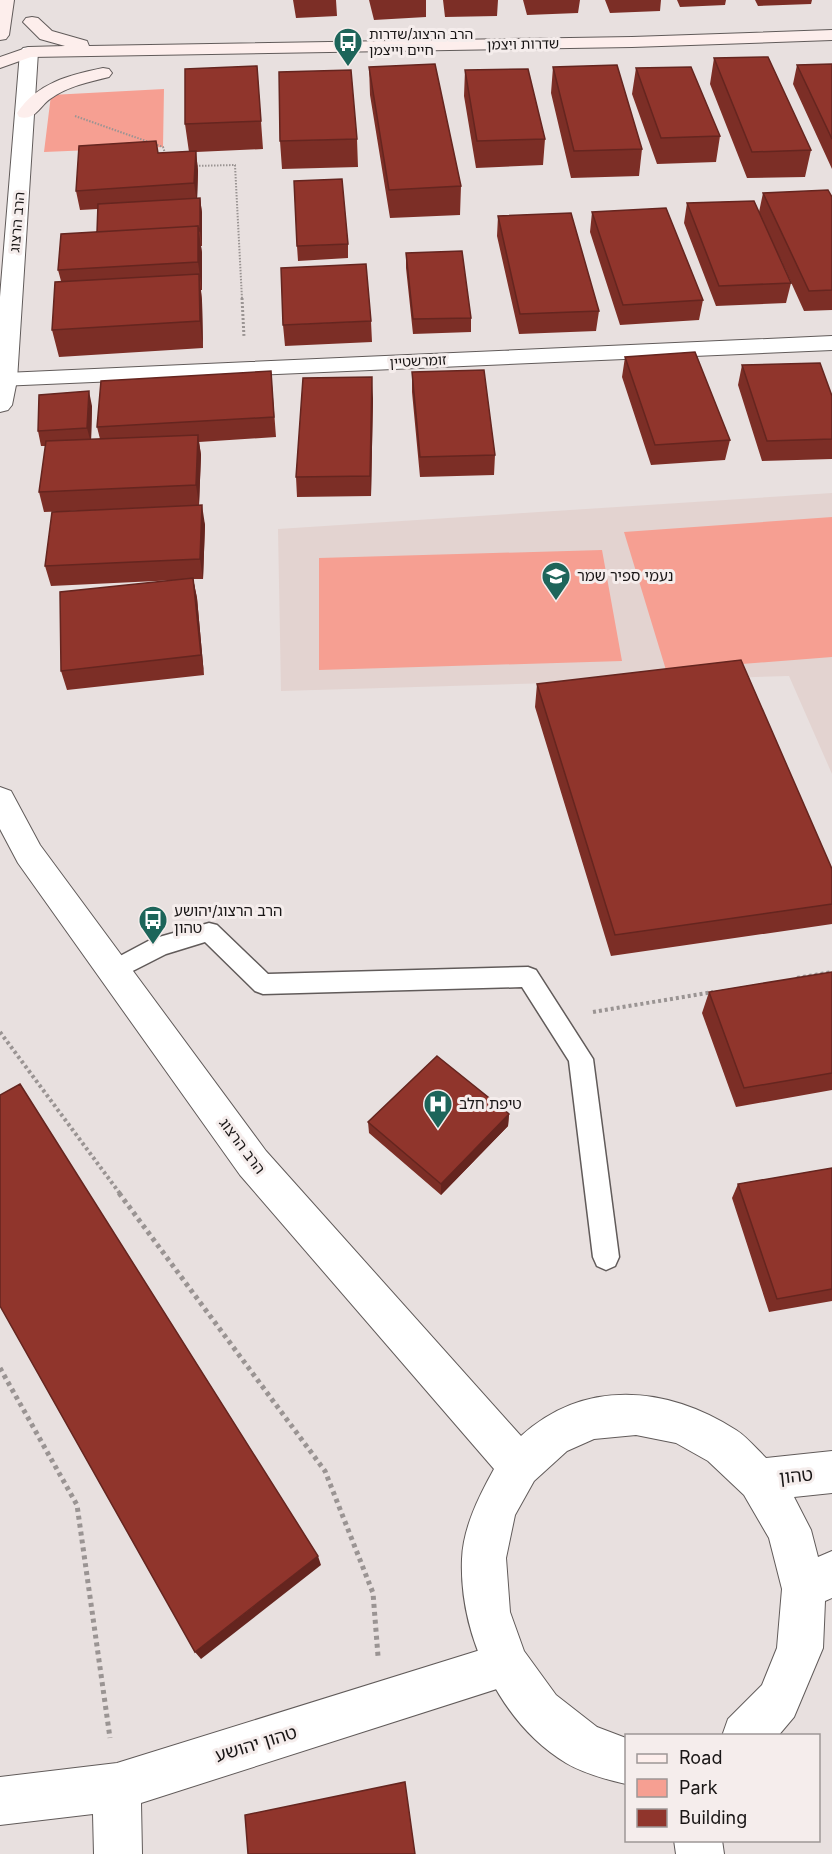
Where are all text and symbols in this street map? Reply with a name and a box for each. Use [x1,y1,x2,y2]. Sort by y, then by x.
place label: הרב הרצוג/שדרות חיים וייצמן [369,25,473,58]
bus stop icon: הרב הרצוג/שדרות חיים וייצמן [332,26,364,68]
street label: שדרות ויצמן [487,34,559,53]
street label: הרב הרצוג [5,191,28,253]
street label: זומרשטיין [389,350,447,370]
school or university icon: נעמי ספיר שמר [540,560,572,602]
place label: נעמי ספיר שמר [577,566,673,585]
place label: הרב הרצוג/יהושע טהון [174,901,282,937]
bus stop icon: הרב הרצוג/יהושע טהון [137,904,169,946]
hospital icon: טיפת חלב [422,1088,454,1130]
place label: טיפת חלב [459,1094,522,1113]
street label: הרב הרצוג [215,1114,270,1177]
street label: טהון [778,1463,814,1488]
street label: טהון יהושע [212,1721,299,1766]
legend [625,1734,820,1842]
text: Road [679,1747,722,1768]
text: Park [679,1777,718,1798]
text: Building [679,1807,747,1828]

